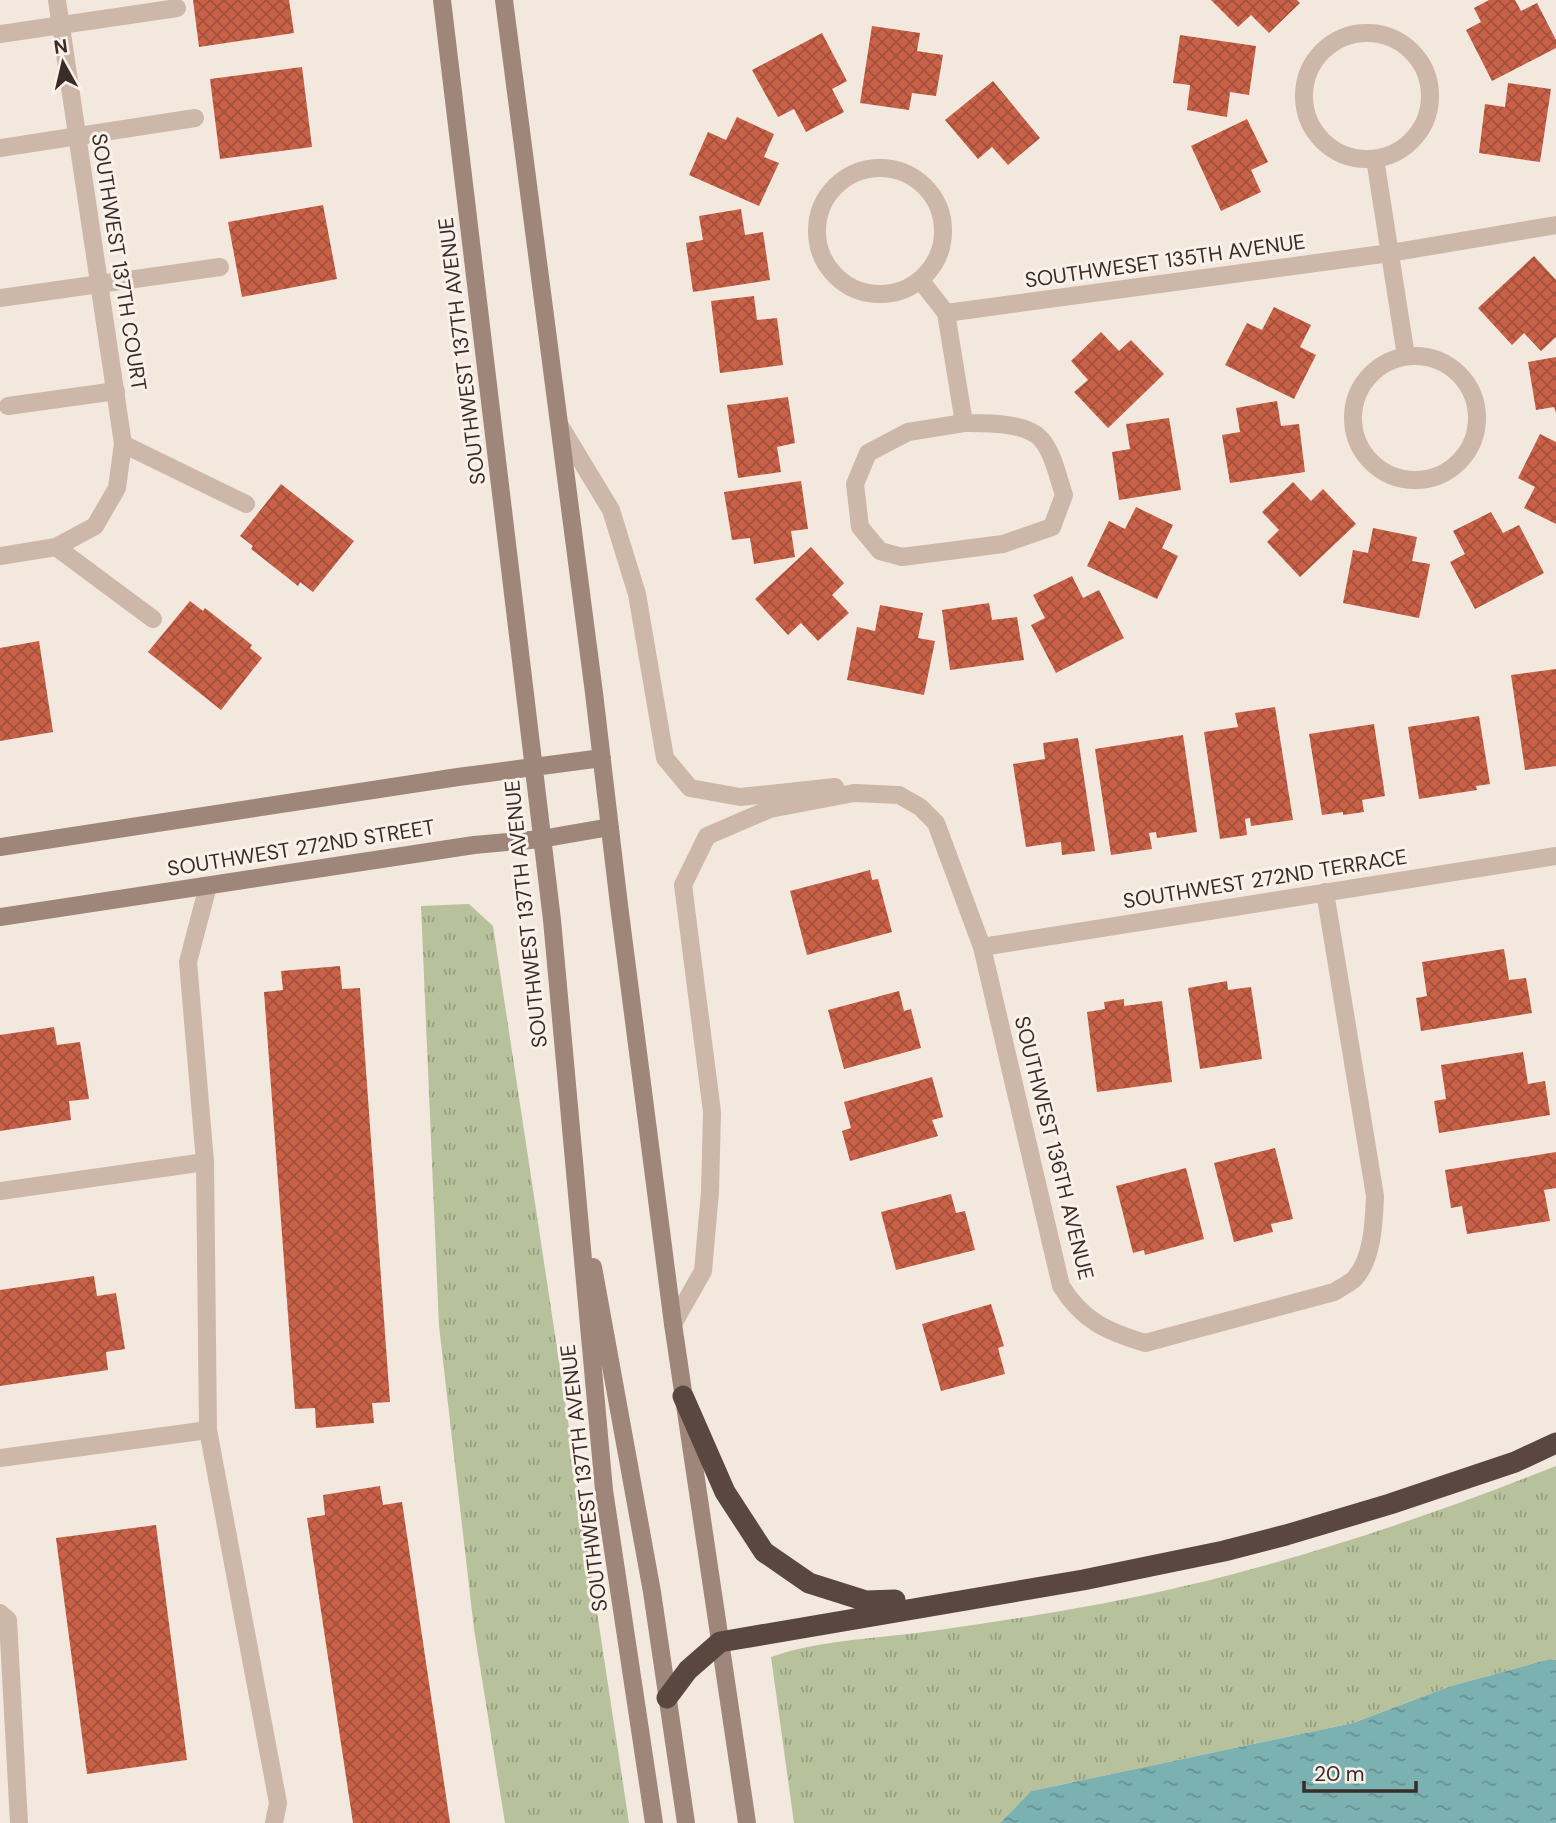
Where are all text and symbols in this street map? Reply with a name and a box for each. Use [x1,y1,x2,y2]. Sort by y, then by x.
north arrow [28,28,98,98]
text: N [52,33,69,60]
street label: SOUTHWEST 137TH COURT [85,131,153,393]
street label: SOUTHWEST 137TH AVENUE [432,216,492,486]
street label: SOUTHWESET 135TH AVENUE [1023,227,1307,295]
street label: SOUTHWEST 137TH AVENUE [498,779,554,1049]
street label: SOUTHWEST 272ND STREET [165,813,437,883]
street label: SOUTHWEST 272ND TERRACE [1121,843,1409,915]
street label: SOUTHWEST 136TH AVENUE [1008,1013,1100,1283]
street label: SOUTHWEST 137TH AVENUE [554,1343,614,1613]
scale bar [1304,1750,1416,1794]
text: 20 m [1314,1760,1365,1788]

